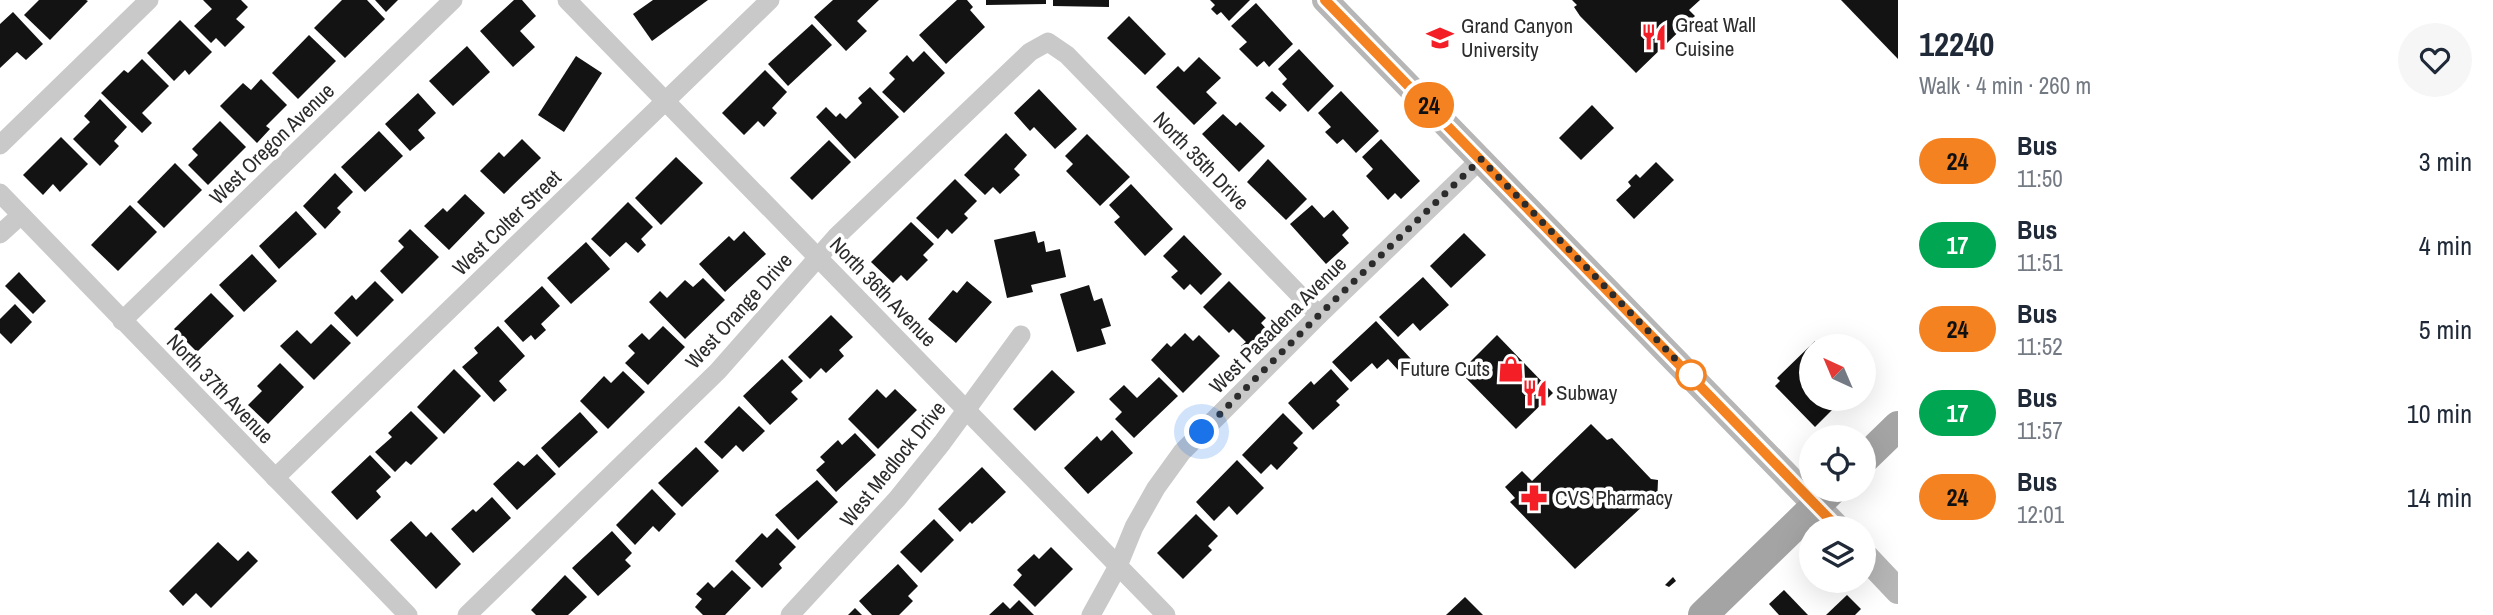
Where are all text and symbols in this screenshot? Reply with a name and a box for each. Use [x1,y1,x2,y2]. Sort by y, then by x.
place label: Great Wall Cuisine [1675,10,1756,63]
place label: Grand Canyon University [1461,11,1573,64]
restaurant icon: Great Wall Cuisine [1639,22,1669,52]
text: 12240 [1919,22,1994,66]
school or university icon: Grand Canyon University [1425,23,1455,53]
button: heart [2398,23,2472,97]
text: Walk · 4 min · 260 m [1919,70,2091,101]
street label: West Oregon Avenue [203,77,340,211]
line badge: 24 [1398,82,1460,128]
text: 24 [1418,89,1440,121]
street label: North 35th Drive [1147,105,1256,216]
text: Bus [2017,128,2057,163]
text: 3 min [2419,144,2472,179]
text: 24 [1947,145,1968,177]
street label: West Colter Street [446,163,567,282]
text: 11:50 [2017,163,2063,194]
text: Bus [2017,212,2057,247]
text: 4 min [2419,228,2472,263]
text: 17 [1947,229,1968,261]
street label: North 36th Avenue [823,230,943,353]
street label: West Orange Drive [679,246,799,375]
text: 11:51 [2017,247,2063,278]
street label: West Pasadena Avenue [1203,250,1353,400]
text: Bus [2017,296,2057,331]
text: 5 min [2419,312,2472,347]
text: 24 [1947,313,1968,345]
street label: North 37th Avenue [160,327,280,450]
text: 11:52 [2017,331,2063,362]
north arrow [1799,334,1876,411]
map controls [1799,334,1876,593]
place label: Future Cuts [1400,354,1490,383]
shop icon: Future Cuts [1496,354,1526,384]
unlabelled marker [1676,360,1706,390]
restaurant icon: Subway [1520,378,1550,408]
place label: Subway [1556,378,1618,407]
text: Bus [2017,380,2057,415]
street label: West Medlock Drive [833,395,952,533]
text: 10 min [2407,396,2472,431]
text: 17 [1947,397,1968,429]
your location [1184,414,1219,449]
text: 11:57 [2017,415,2063,446]
button: locate [1799,425,1876,502]
text: Bus [2017,464,2057,499]
text: 14 min [2407,480,2472,515]
text: 24 [1947,481,1968,513]
pharmacy icon: CVS Pharmacy [1519,483,1549,513]
place label: CVS Pharmacy [1555,483,1673,512]
text: 12:01 [2017,499,2064,530]
button: layers [1799,516,1876,593]

